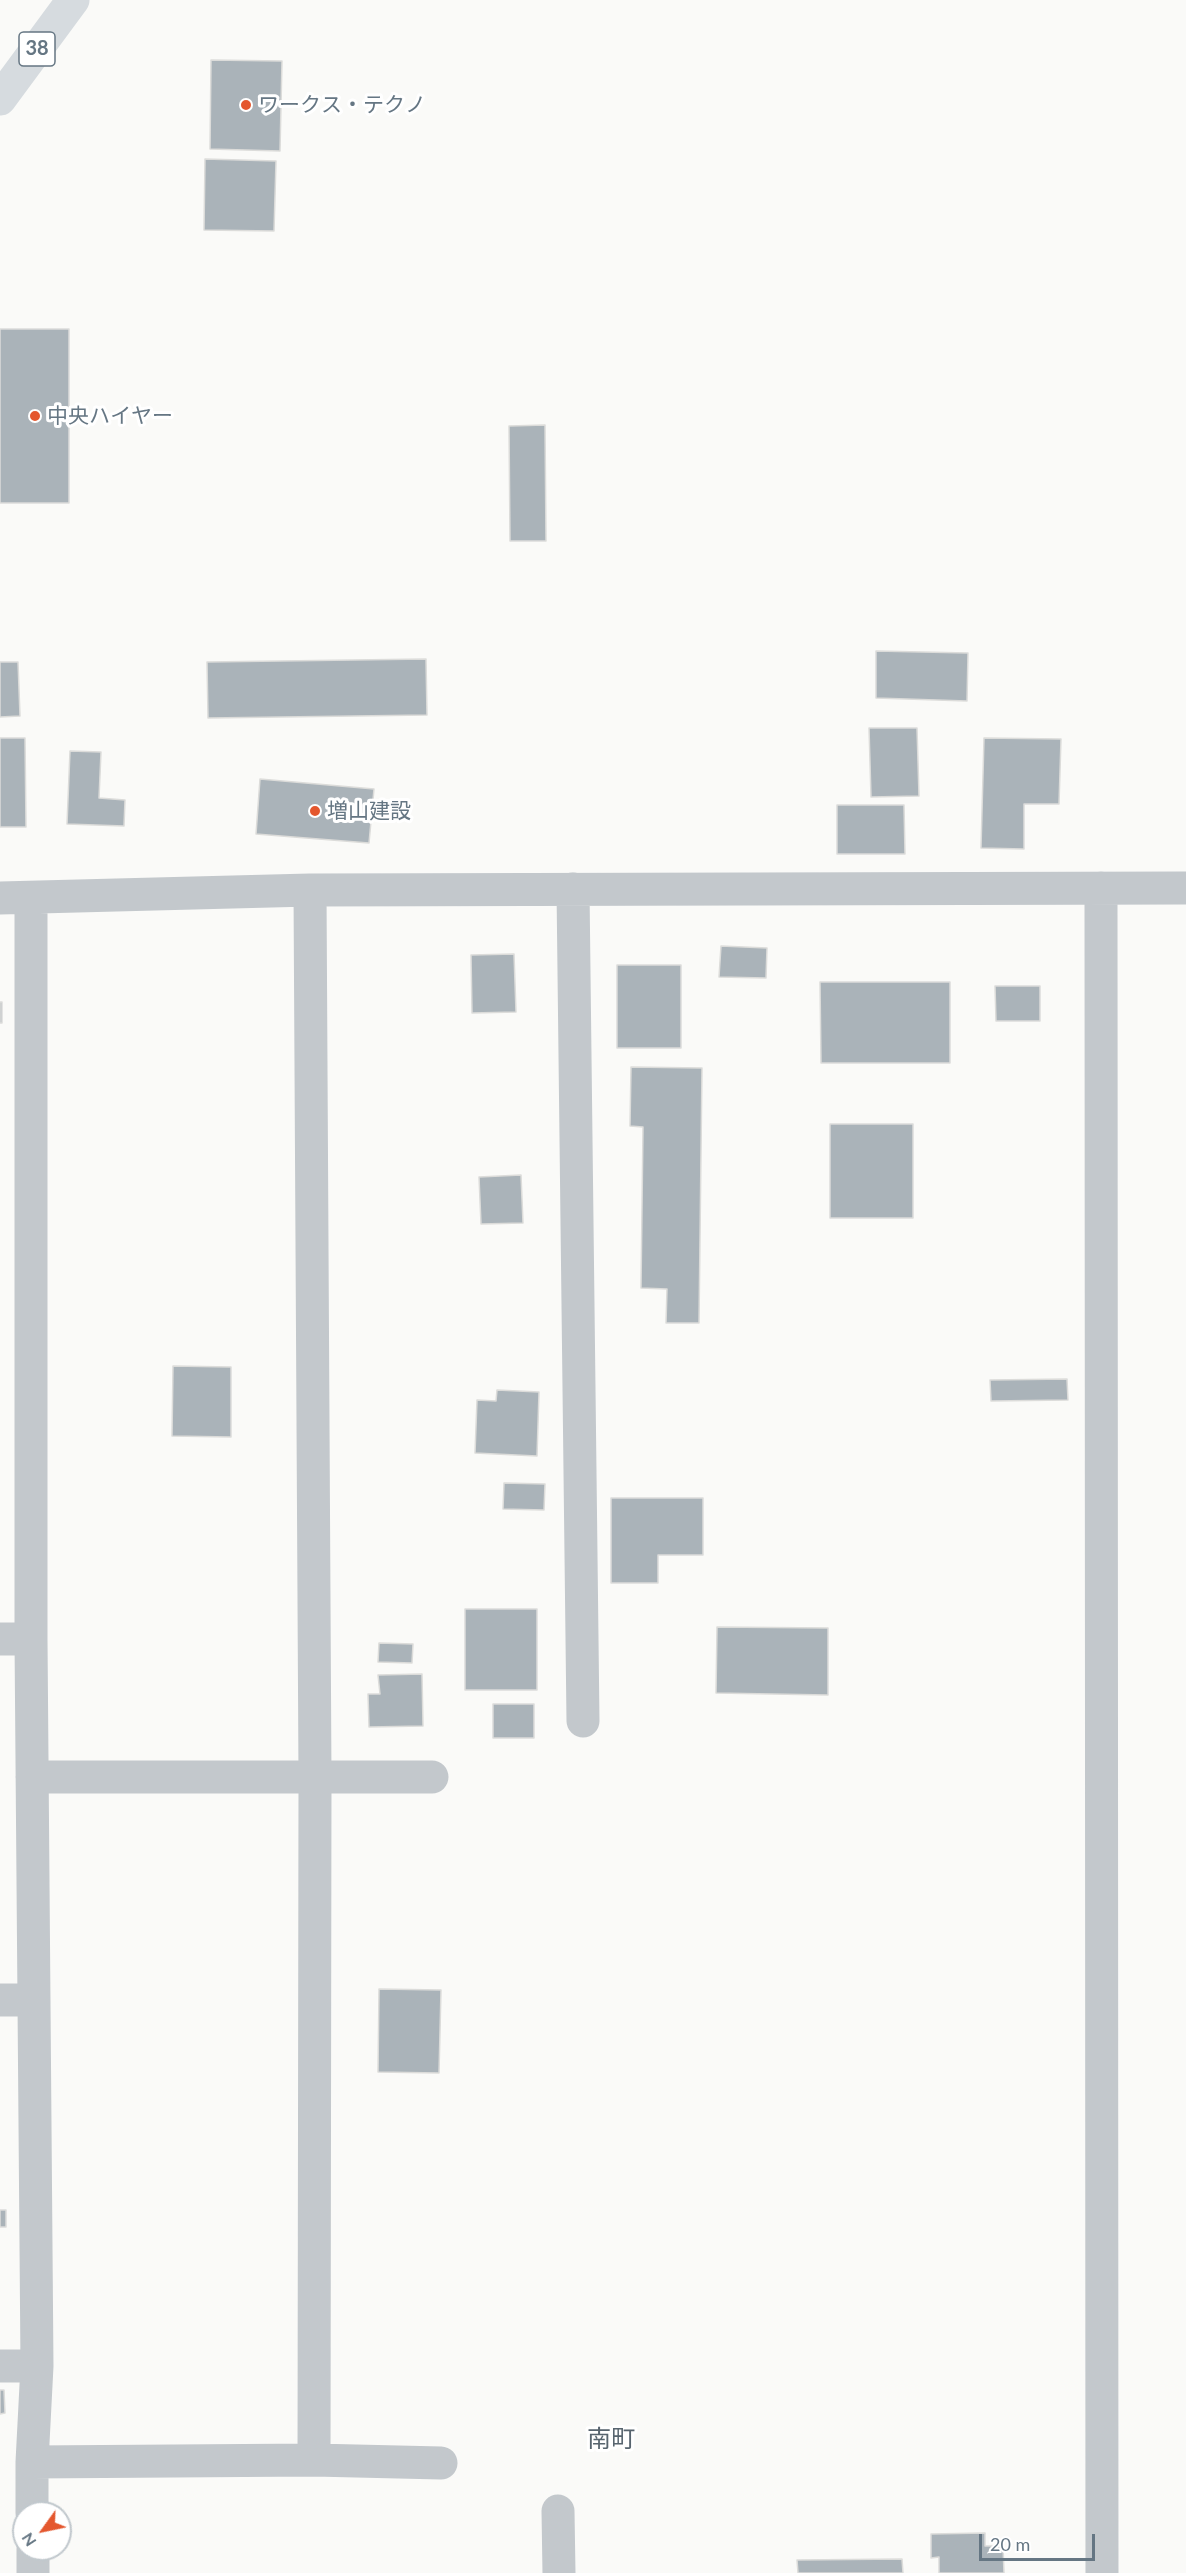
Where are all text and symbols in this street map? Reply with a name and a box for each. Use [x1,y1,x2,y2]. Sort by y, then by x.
road number: 38 [19,32,55,66]
place label: ワークス・テクノ [258,92,426,118]
marker: ワークス・テクノ [239,98,253,112]
place label: 中央ハイヤー [47,403,173,429]
marker: 中央ハイヤー [28,409,42,423]
place label: 増山建設 [327,798,411,824]
marker: 増山建設 [308,804,322,818]
district label: 南町 [587,2425,635,2453]
north arrow [12,2501,72,2561]
scale bar [982,2522,1098,2560]
text: N [17,2530,39,2550]
text: 20 m [990,2533,1030,2555]

